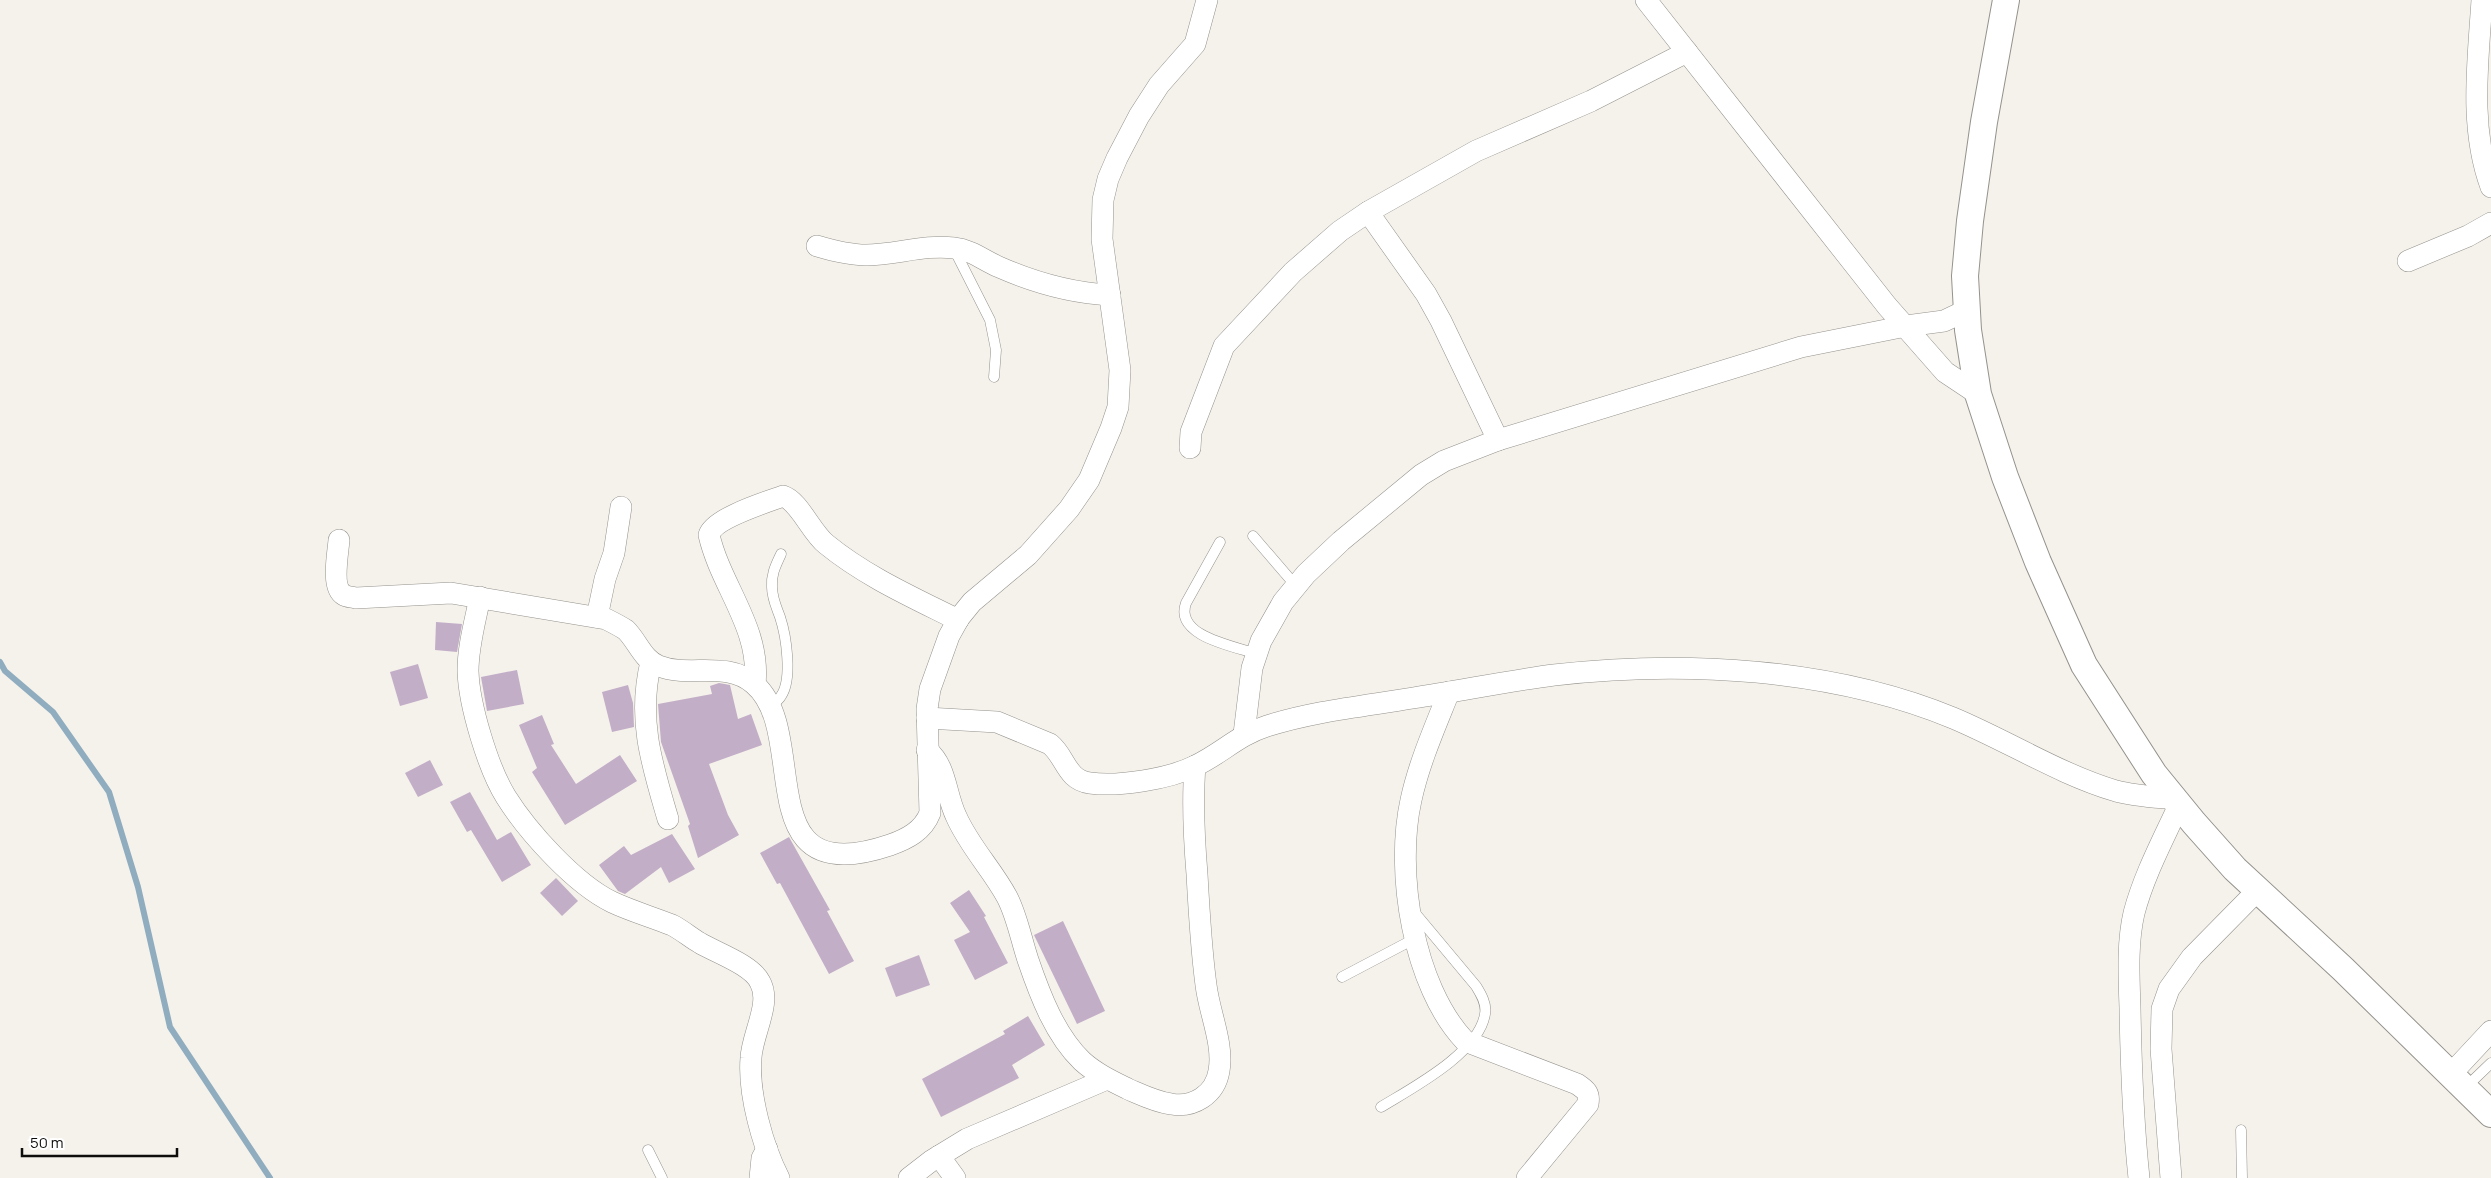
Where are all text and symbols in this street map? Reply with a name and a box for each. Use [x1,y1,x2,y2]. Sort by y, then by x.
scale bar [22,1126,178,1158]
text: 50 m [30,1132,64,1153]

